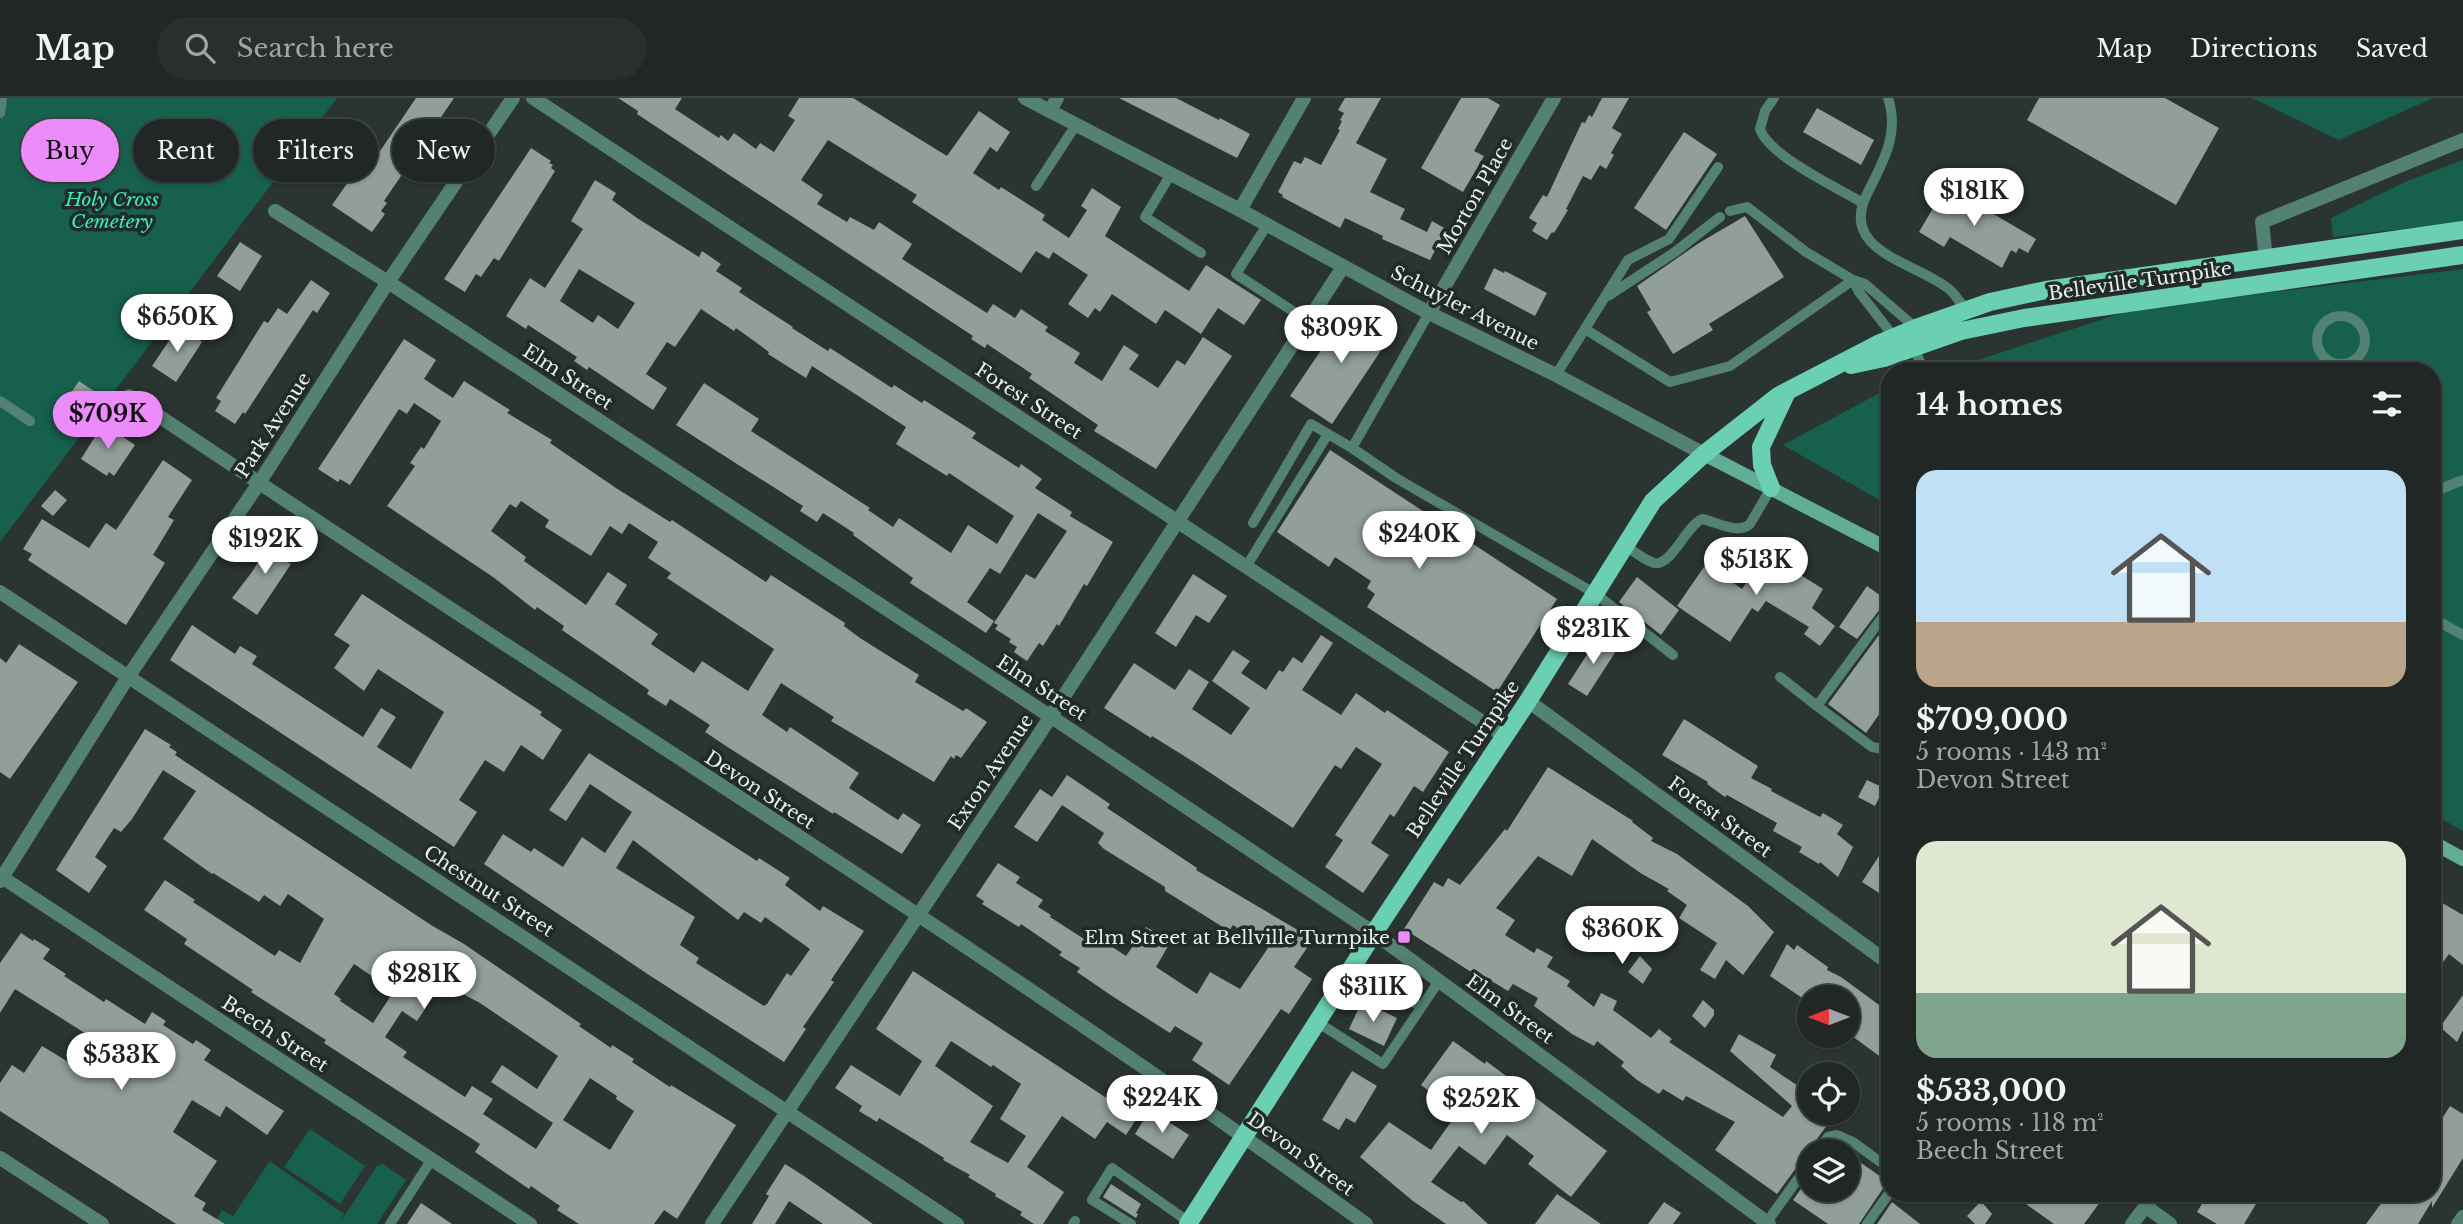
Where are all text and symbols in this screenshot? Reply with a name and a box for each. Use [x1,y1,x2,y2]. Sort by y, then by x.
search box [157,17,647,80]
text: Map [35,28,115,69]
icon: search [181,29,219,67]
text: Search here [237,32,394,64]
text: Map [2096,34,2152,63]
text: Directions [2190,34,2318,63]
text: Saved [2356,34,2428,63]
chip: Buy [21,119,119,182]
chip: Rent [133,119,239,182]
chip: Filters [253,119,378,182]
chip: New [392,119,495,182]
street label: Morton Place [1432,134,1518,258]
pin: $181K [1925,169,2023,228]
text: $181K [1940,177,2008,205]
park label: Holy Cross Cemetery [64,188,159,233]
street label: Belleville Turnpike [2047,257,2233,305]
street label: Schuyler Avenue [1387,261,1543,355]
pin: $650K [128,294,226,354]
text: $650K [137,303,217,331]
pin: $309K [1292,306,1390,365]
text: $309K [1300,314,1382,342]
street label: Elm Street [519,339,618,415]
street label: Forest Street [971,358,1087,444]
street label: Park Avenue [230,368,316,482]
icon: filters [2368,385,2406,423]
text: 14 homes [1916,386,2063,423]
pin: $709K [59,392,157,451]
text: $709K [69,400,147,428]
pin: $240K [1370,512,1468,571]
icon: home [2098,515,2224,641]
pin: $192K [216,517,314,576]
text: $240K [1378,520,1460,548]
text: $192K [228,525,302,553]
pin: $513K [1707,538,1805,597]
text: $513K [1720,546,1792,574]
pin: $231K [1544,606,1642,666]
text: $231K [1556,615,1630,643]
street label: Elm Street [993,650,1092,726]
street label: Belleville Turnpike [1402,676,1524,842]
text: $709,000 [1916,701,2068,738]
street label: Exton Avenue [944,710,1038,834]
text: 5 rooms · 143 m² [1916,738,2107,766]
street label: Devon Street [701,746,820,835]
text: Devon Street [1916,766,2069,794]
street label: Forest Street [1664,772,1777,863]
street label: Chestnut Street [420,840,559,942]
icon: home [2098,886,2224,1012]
pin: $360K [1573,906,1671,966]
text: $360K [1581,915,1663,943]
place label: Elm Street at Bellville Turnpike [1084,926,1390,949]
marker: Elm Street at Bellville Turnpike [1396,929,1412,945]
pin: $281K [375,951,473,1011]
text: $281K [387,960,461,988]
pin: $311K [1324,964,1422,1024]
street label: Elm Street [1462,969,1559,1049]
text: $311K [1339,973,1407,1001]
north arrow [1797,985,1860,1048]
map controls [1797,985,1860,1202]
street label: Beech Street [217,991,333,1077]
pin: $533K [72,1032,170,1092]
text: $533K [83,1041,159,1069]
button: locate [1797,1062,1860,1125]
text: $533,000 [1916,1072,2067,1109]
pin: $224K [1113,1076,1211,1135]
pin: $252K [1432,1076,1530,1136]
text: $224K [1123,1084,1201,1112]
text: $252K [1442,1085,1520,1113]
street label: Devon Street [1243,1107,1360,1201]
text: 5 rooms · 118 m² [1916,1109,2104,1137]
text: Beech Street [1916,1137,2064,1165]
button: layers [1797,1139,1860,1202]

